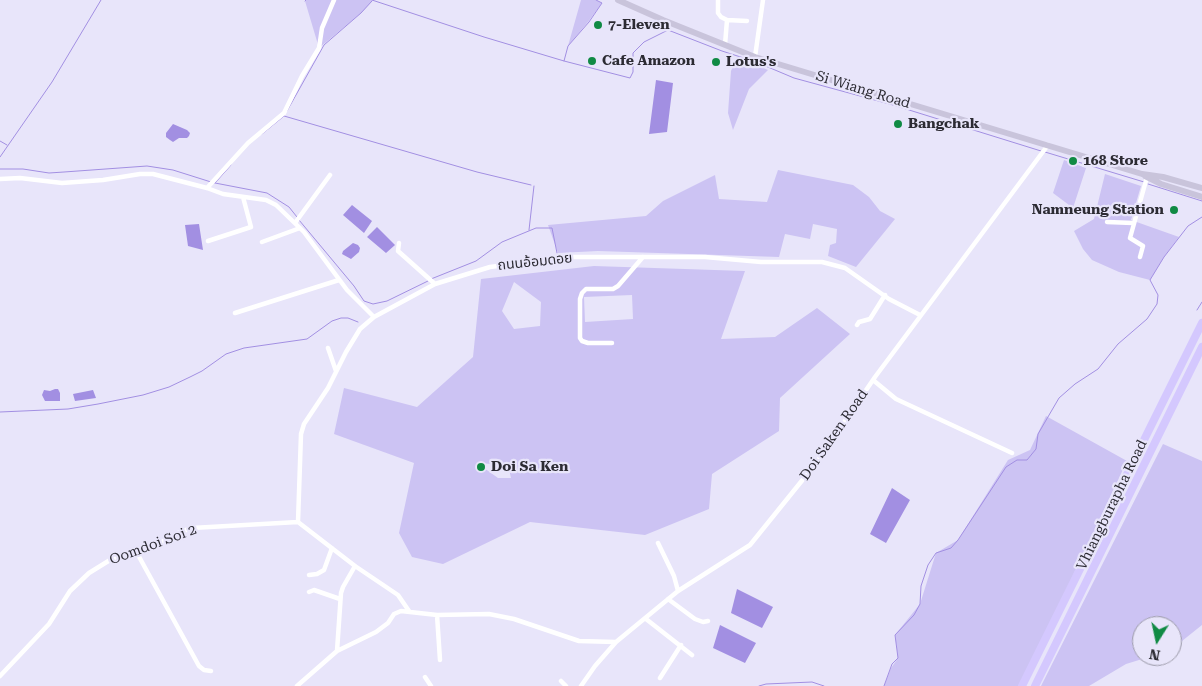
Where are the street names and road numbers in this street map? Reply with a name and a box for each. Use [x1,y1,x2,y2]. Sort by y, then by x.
street label: Si Wiang Road [814,68,912,112]
street label: ถนนอ้อมดอย [497,250,573,274]
street label: Doi Saken Road [796,386,872,484]
street label: Vhiangburapha Road [1073,437,1151,573]
street label: Oomdoi Soi 2 [107,521,199,569]

